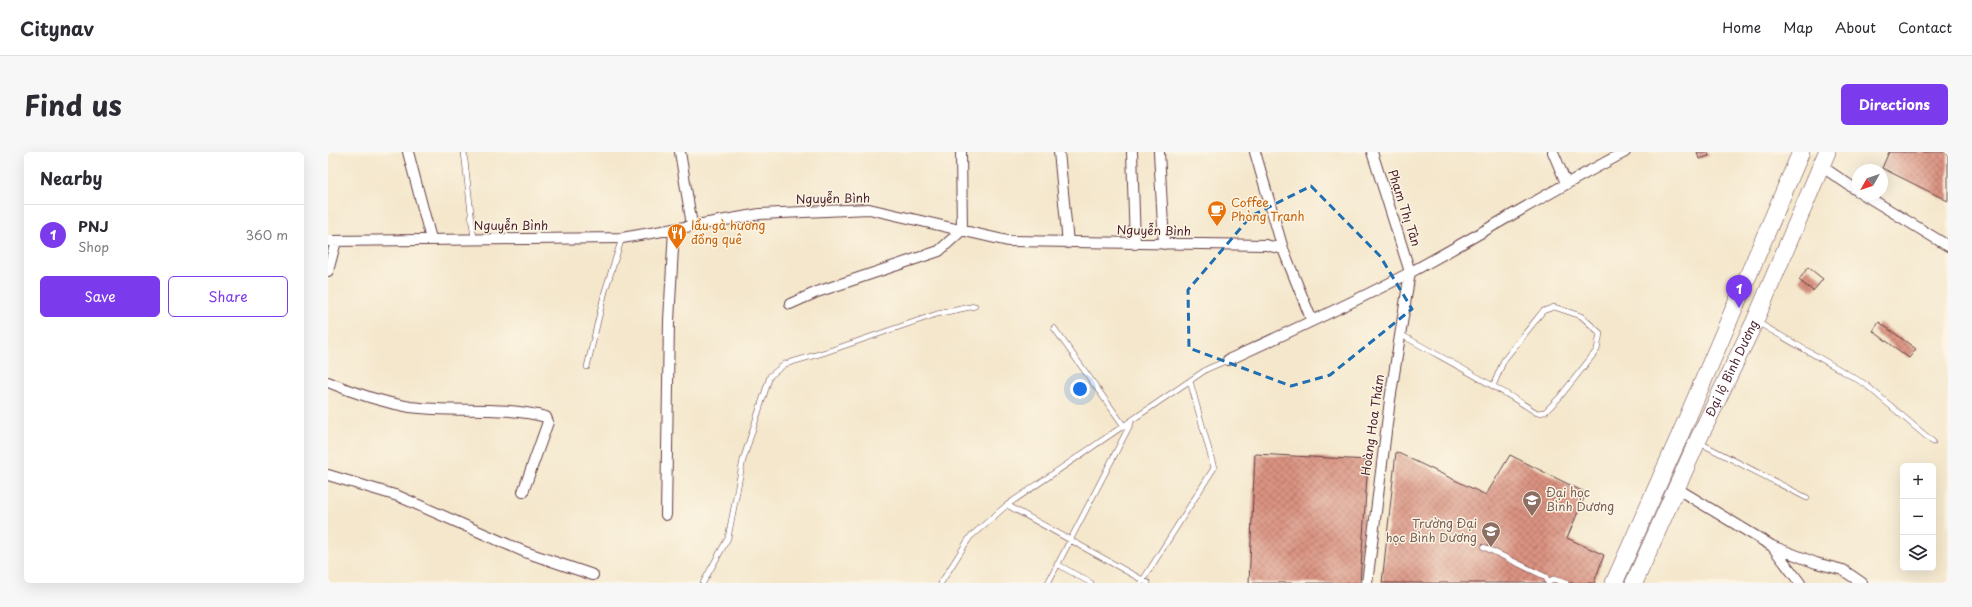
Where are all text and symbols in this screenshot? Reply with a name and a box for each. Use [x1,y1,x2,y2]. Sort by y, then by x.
text: Citynav [20,14,94,42]
text: Home [1722,17,1761,38]
text: Map [1783,17,1813,38]
text: About [1835,17,1876,38]
text: Contact [1898,17,1952,38]
text: Find us [24,83,122,126]
button: Directions [1841,84,1948,125]
north arrow [1852,164,1888,200]
text: Nearby [40,165,102,191]
street label: Phạm Thị Tân [1384,167,1426,248]
street label: Nguyễn Bình [796,188,870,208]
place label: Coffee Phòng Tranh [1231,193,1305,225]
cafe icon: Coffee Phòng Tranh [1206,199,1228,227]
text: PNJ [78,214,109,237]
street label: Nguyễn Bình [474,216,548,234]
place label: lẩu gà hương đồng quê [691,216,765,248]
street label: Nguyễn Bình [1117,220,1191,240]
restaurant icon: lẩu gà hương đồng quê [666,222,688,250]
text: 1 [50,225,56,244]
text: 360 m [245,225,288,244]
text: Shop [78,237,109,256]
pin: 1 [1726,275,1752,308]
button: Save [40,276,160,317]
button: Share [168,276,288,317]
street label: Đại lộ Bình Dương [1700,317,1762,419]
street label: Hoàng Hoa Thám [1356,373,1388,477]
your location [1070,379,1090,399]
map controls [1900,463,1936,571]
button: + [1900,463,1936,499]
place label: Đại học Bình Dương [1546,483,1614,515]
school or university icon: Đại học Bình Dương [1521,489,1543,517]
button: − [1900,499,1936,535]
place label: Trường Đại học Bình Dương [1386,514,1477,546]
school or university icon: Trường Đại học Bình Dương [1480,520,1502,548]
button: layers [1900,535,1936,571]

